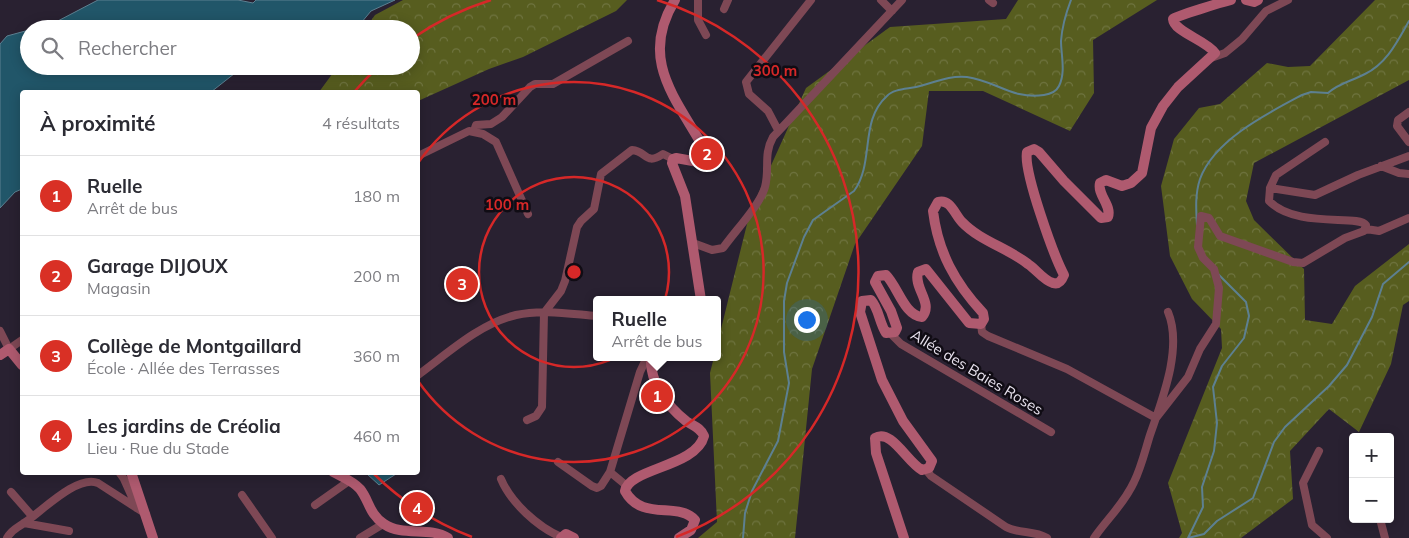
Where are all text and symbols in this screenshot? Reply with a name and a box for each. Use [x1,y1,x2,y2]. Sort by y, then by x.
search box [20,20,420,75]
icon: search [38,34,66,62]
text: Rechercher [78,36,177,60]
text: 300 m [753,61,797,80]
text: 200 m [472,90,516,109]
text: À proximité [40,110,156,136]
text: 4 résultats [322,113,400,133]
pin: 2 [691,135,723,173]
text: Ruelle [87,174,142,198]
text: 1 [51,186,61,206]
text: 180 m [353,186,400,206]
text: 100 m [485,195,529,214]
text: Arrêt de bus [87,198,178,218]
text: Garage DIJOUX [87,254,228,278]
centre of rings [565,263,583,281]
pin: 3 [446,265,478,303]
text: 2 [51,266,61,286]
text: 200 m [353,266,400,286]
text: Magasin [87,278,151,298]
popup [593,296,721,361]
text: Ruelle [612,307,667,331]
your location [794,307,820,333]
street label: Allée des Baies Roses [907,325,1047,419]
text: Arrêt de bus [612,331,703,351]
text: Collège de Montgaillard [87,334,301,358]
text: 3 [51,346,61,366]
text: 360 m [353,346,400,366]
text: École · Allée des Terrasses [87,358,280,378]
pin: 1 [641,377,673,415]
text: Les jardins de Créolia [87,414,281,438]
text: 4 [51,426,61,446]
text: 460 m [353,426,400,446]
map controls [1349,433,1394,523]
button: + [1349,433,1394,478]
text: Lieu · Rue du Stade [87,438,229,458]
button: − [1349,478,1394,523]
pin: 4 [401,489,433,527]

